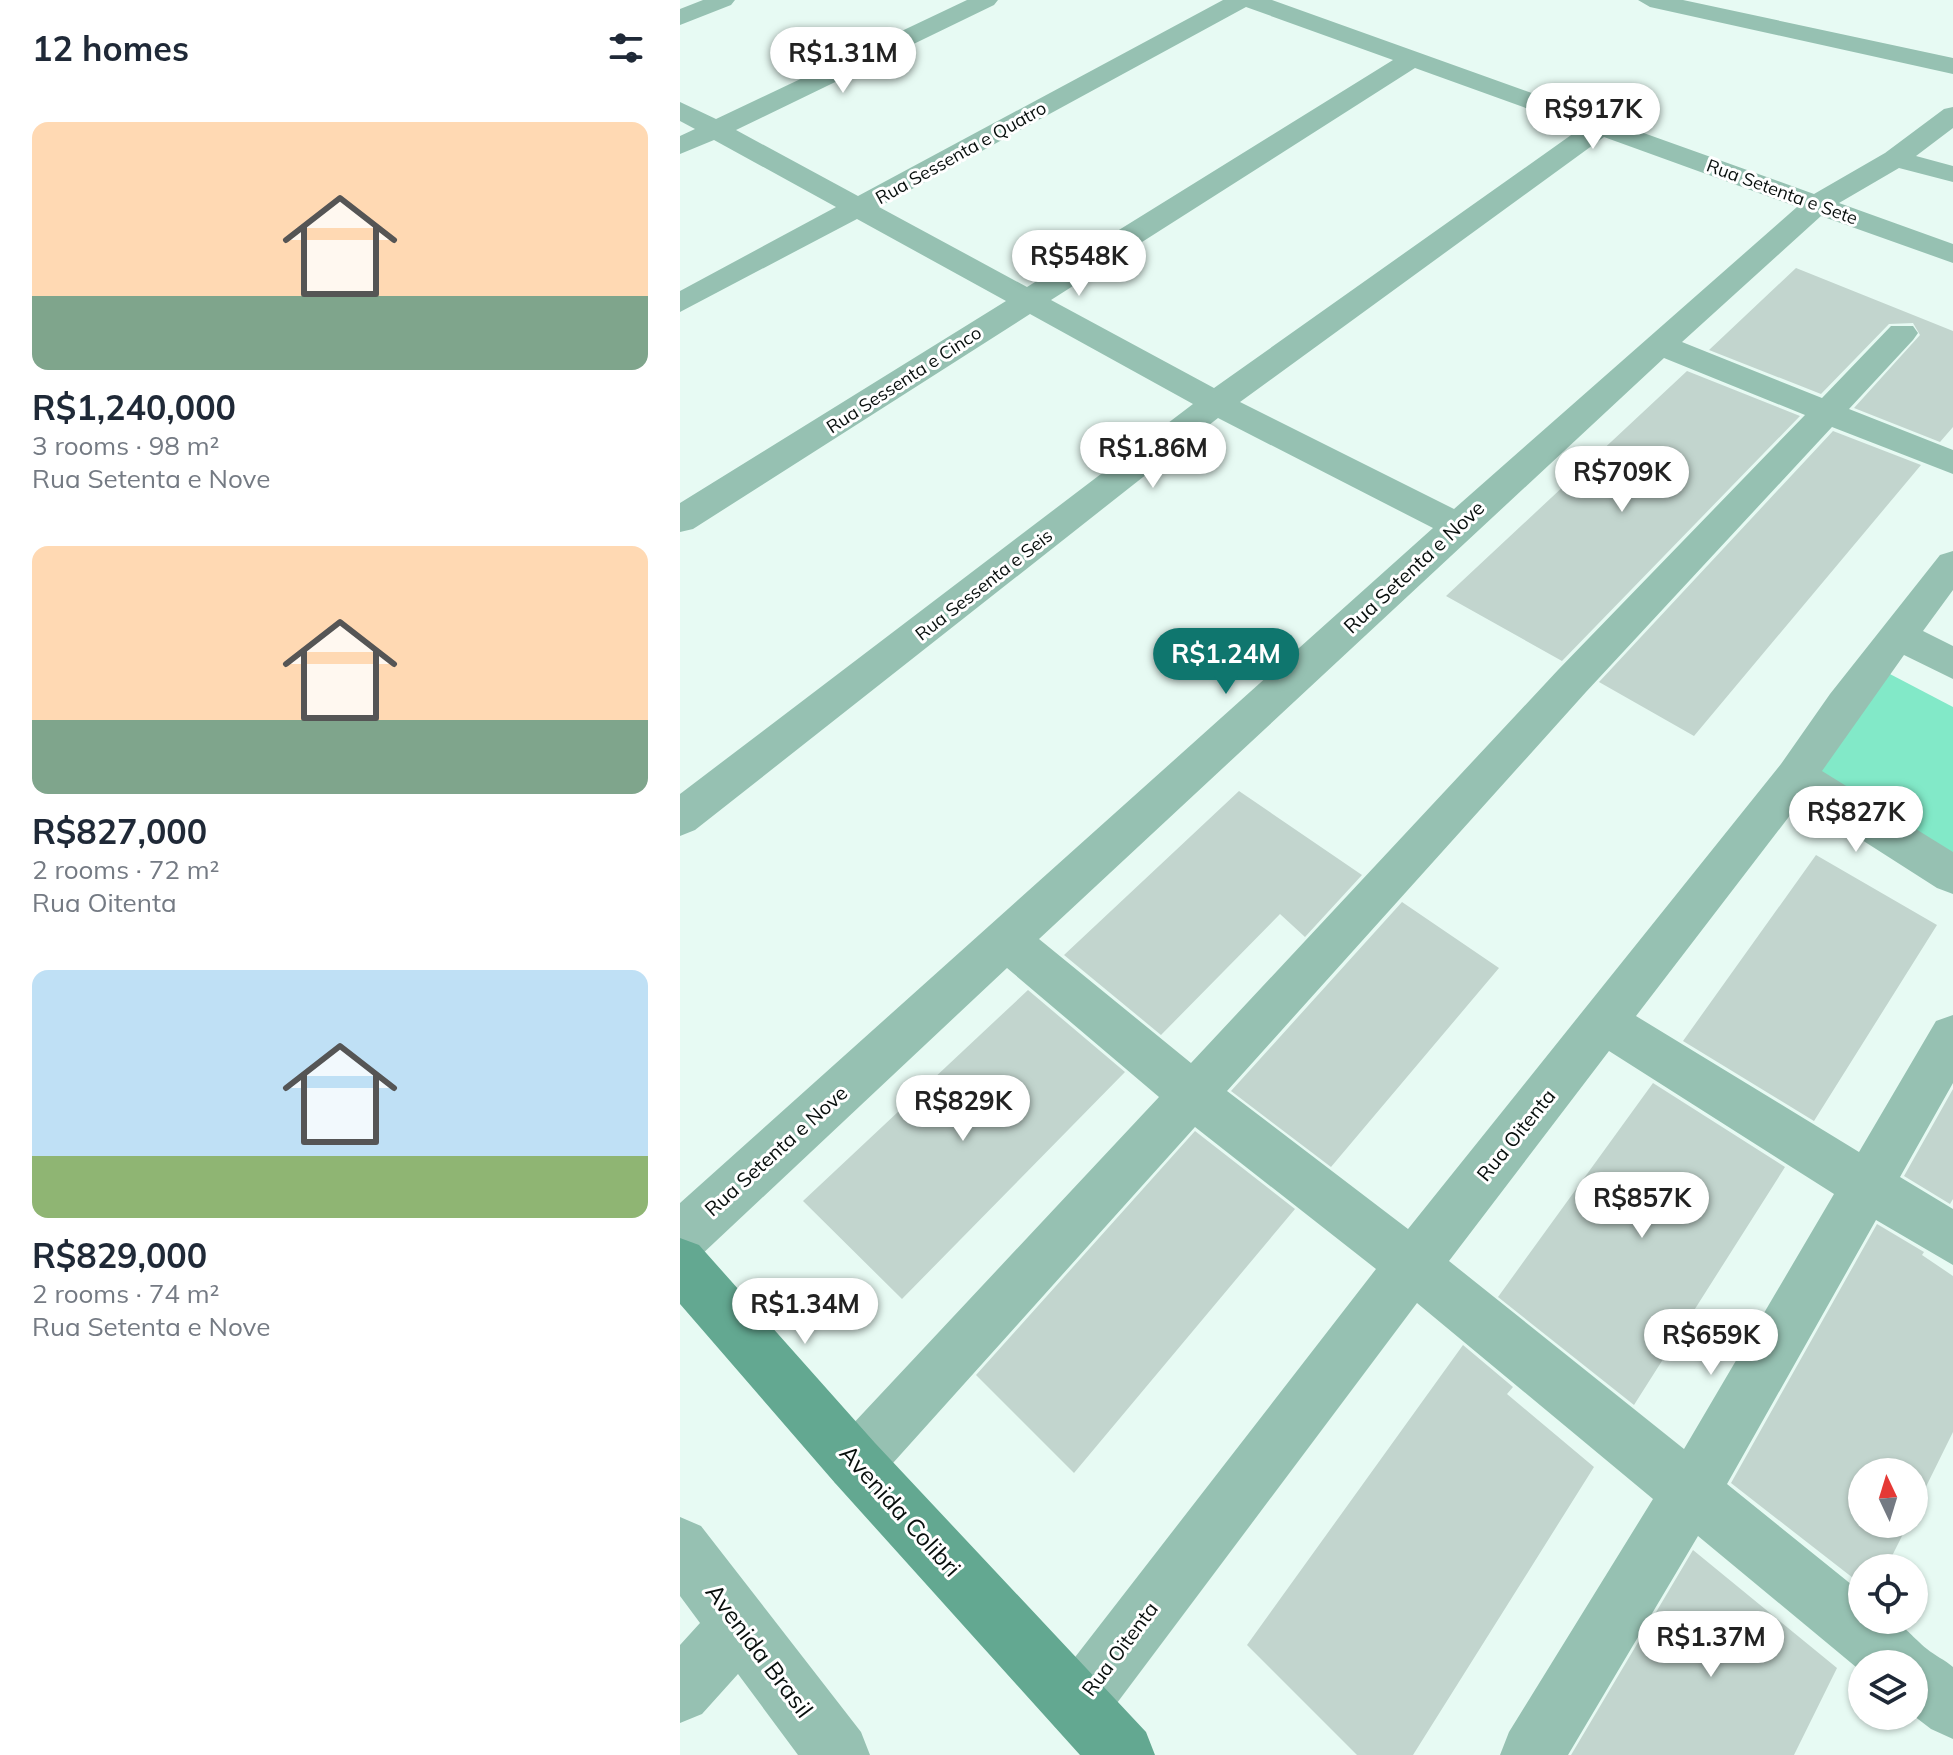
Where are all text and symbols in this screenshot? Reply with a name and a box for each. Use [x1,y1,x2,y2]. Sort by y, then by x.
icon: filters [604,26,648,70]
text: 12 homes [32,27,189,70]
pin: R$1.31M [769,27,917,95]
text: R$1.31M [788,36,898,69]
pin: R$917K [1528,83,1658,151]
text: R$917K [1544,92,1642,125]
street label: Rua Sessenta e Quatro [871,96,1050,209]
street label: Rua Setenta e Sete [1703,154,1861,230]
icon: home [268,174,412,318]
pin: R$548K [1014,230,1144,298]
text: R$548K [1030,239,1128,272]
street label: Rua Sessenta e Cinco [822,321,985,438]
text: R$1,240,000 [32,386,236,429]
pin: R$1.86M [1079,422,1227,490]
text: 3 rooms · 98 m² [32,429,219,462]
text: R$1.86M [1098,431,1208,464]
pin: R$709K [1557,446,1687,514]
text: R$709K [1573,455,1671,488]
text: Rua Setenta e Nove [32,462,270,495]
street label: Rua Setenta e Nove [1338,495,1489,638]
street label: Rua Sessenta e Seis [910,524,1057,645]
icon: home [268,598,412,742]
pin: R$1.24M [1152,628,1300,696]
text: R$1.24M [1171,637,1281,670]
pin: R$827K [1791,786,1921,854]
text: R$827K [1807,795,1905,828]
text: R$827,000 [32,810,207,853]
text: 2 rooms · 72 m² [32,853,219,886]
text: Rua Oitenta [32,886,177,919]
icon: home [268,1022,412,1166]
pin: R$829K [898,1075,1028,1143]
street label: Rua Setenta e Nove [699,1080,852,1221]
text: R$829K [914,1084,1012,1117]
street label: Rua Oitenta [1471,1084,1560,1186]
pin: R$857K [1577,1172,1707,1240]
text: R$857K [1593,1181,1691,1214]
text: R$829,000 [32,1234,207,1277]
text: 2 rooms · 74 m² [32,1277,219,1310]
pin: R$1.34M [731,1278,879,1346]
text: R$1.34M [750,1287,860,1320]
pin: R$659K [1646,1309,1776,1377]
text: Rua Setenta e Nove [32,1310,270,1343]
text: R$659K [1662,1318,1760,1351]
street label: Avenida Colibri [834,1438,968,1582]
north arrow [1848,1458,1928,1538]
map controls [1848,1458,1928,1730]
button: locate [1848,1554,1928,1634]
street label: Avenida Brasil [700,1577,820,1723]
street label: Rua Oitenta [1076,1597,1163,1701]
pin: R$1.37M [1637,1611,1785,1679]
text: R$1.37M [1656,1620,1766,1653]
button: layers [1848,1650,1928,1730]

